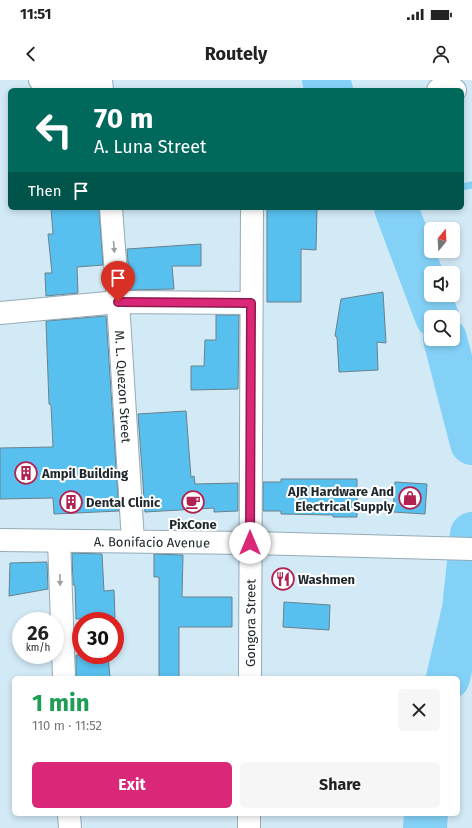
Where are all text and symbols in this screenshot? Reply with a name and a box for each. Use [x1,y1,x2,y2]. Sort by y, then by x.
text: 11:51 [20,5,52,23]
icon: back [20,43,42,65]
text: Routely [205,43,267,65]
icon: person [430,43,452,65]
text: 70 m [94,102,153,135]
icon: left [28,104,80,156]
text: A. Luna Street [94,136,207,158]
icon: arrive [70,180,92,202]
text: Then [28,182,62,200]
north arrow [424,222,460,258]
map controls [424,222,460,346]
one-way arrow [111,241,118,253]
pin [101,261,135,302]
button: sound [424,266,460,302]
icon: arrive [107,267,129,289]
button: search [424,310,460,346]
street label: M. L. Quezon Street [112,330,134,444]
building icon: Ampil Building [13,460,39,486]
place label: Ampil Building [41,466,129,481]
place label: AJR Hardware And Electrical Supply [287,484,394,514]
shop icon: AJR Hardware And Electrical Supply [397,485,423,511]
building icon: Dental Clinic [58,489,84,515]
cafe icon: PixCone [180,489,206,515]
place label: Dental Clinic [86,495,161,510]
place label: PixCone [169,517,217,532]
position arrow [229,522,271,564]
street label: A. Bonifacio Avenue [94,534,210,550]
restaurant icon: Washmen [270,566,296,592]
place label: Washmen [298,572,355,587]
one-way arrow [57,574,64,586]
street label: Gongora Street [243,579,258,667]
speed limit sign: 30 [72,612,124,664]
text: 26 [27,621,49,645]
text: km/h [26,642,50,654]
text: 1 min [32,689,90,717]
button: close [398,689,440,731]
text: 110 m · 11:52 [32,718,102,733]
button: Exit [32,762,232,808]
button: Share [240,762,440,808]

